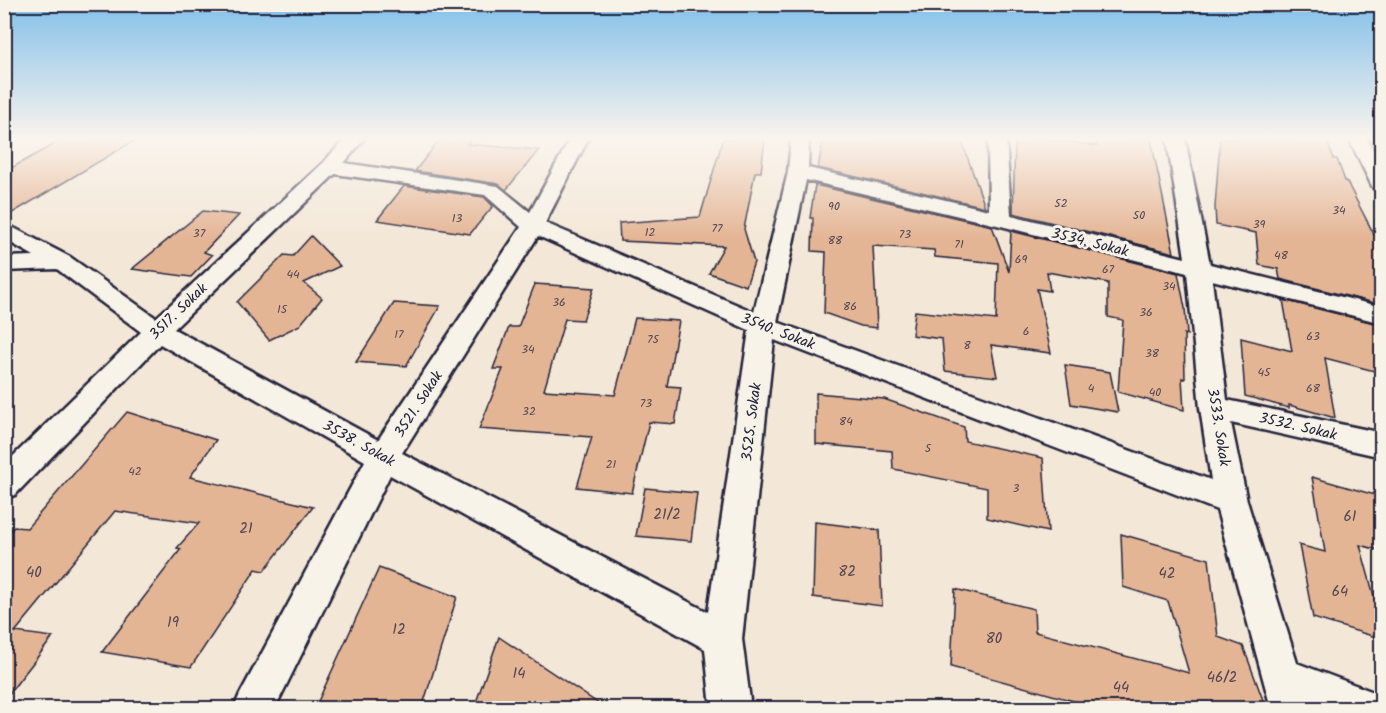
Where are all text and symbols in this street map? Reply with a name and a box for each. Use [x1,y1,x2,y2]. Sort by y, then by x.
house number: 52 [1054,194,1068,213]
house number: 90 [828,197,840,216]
house number: 34 [1332,201,1346,220]
house number: 50 [1133,206,1145,225]
house number: 13 [452,209,462,228]
house number: 39 [1253,215,1265,234]
house number: 77 [711,219,723,238]
street label: 3534. Sokak [1049,222,1132,264]
house number: 12 [645,223,655,242]
house number: 37 [193,224,206,243]
house number: 73 [899,225,911,244]
house number: 88 [828,231,843,250]
house number: 71 [954,235,964,254]
house number: 48 [1274,246,1289,265]
house number: 69 [1015,250,1027,269]
house number: 67 [1102,260,1115,279]
house number: 44 [286,265,300,284]
street label: 3517. Sokak [144,277,214,346]
house number: 34 [1162,277,1176,296]
house number: 36 [552,293,566,312]
house number: 86 [843,297,857,316]
house number: 15 [277,300,289,319]
house number: 36 [1139,303,1153,322]
street label: 3540. Sokak [737,307,819,357]
house number: 6 [1023,322,1029,341]
house number: 17 [394,325,404,344]
house number: 63 [1306,327,1320,346]
house number: 75 [647,330,661,349]
house number: 8 [963,336,971,355]
house number: 34 [521,340,535,359]
house number: 38 [1145,344,1160,363]
house number: 45 [1257,363,1272,382]
street label: 3521. Sokak [388,366,450,443]
house number: 4 [1088,379,1095,398]
house number: 68 [1306,379,1321,398]
street label: 3525. Sokak [735,381,769,463]
house number: 40 [1149,383,1161,402]
street label: 3533. Sokak [1200,386,1236,469]
house number: 73 [640,394,652,413]
house number: 32 [522,402,536,421]
street label: 3532. Sokak [1256,406,1340,448]
house number: 84 [839,412,853,431]
street label: 3538. Sokak [318,414,400,474]
house number: 5 [925,439,933,458]
house number: 21 [606,455,617,474]
house number: 42 [128,462,142,481]
house number: 3 [1013,479,1020,498]
house number: 21/2 [653,503,681,527]
house number: 61 [1343,505,1357,529]
house number: 21 [239,517,253,541]
house number: 82 [838,560,856,584]
house number: 40 [26,561,42,585]
house number: 42 [1159,562,1175,586]
house number: 64 [1332,580,1348,604]
house number: 19 [167,611,180,635]
house number: 12 [392,618,406,642]
house number: 80 [986,627,1003,651]
house number: 14 [513,662,525,686]
house number: 46/2 [1207,666,1237,690]
house number: 44 [1113,676,1129,700]

